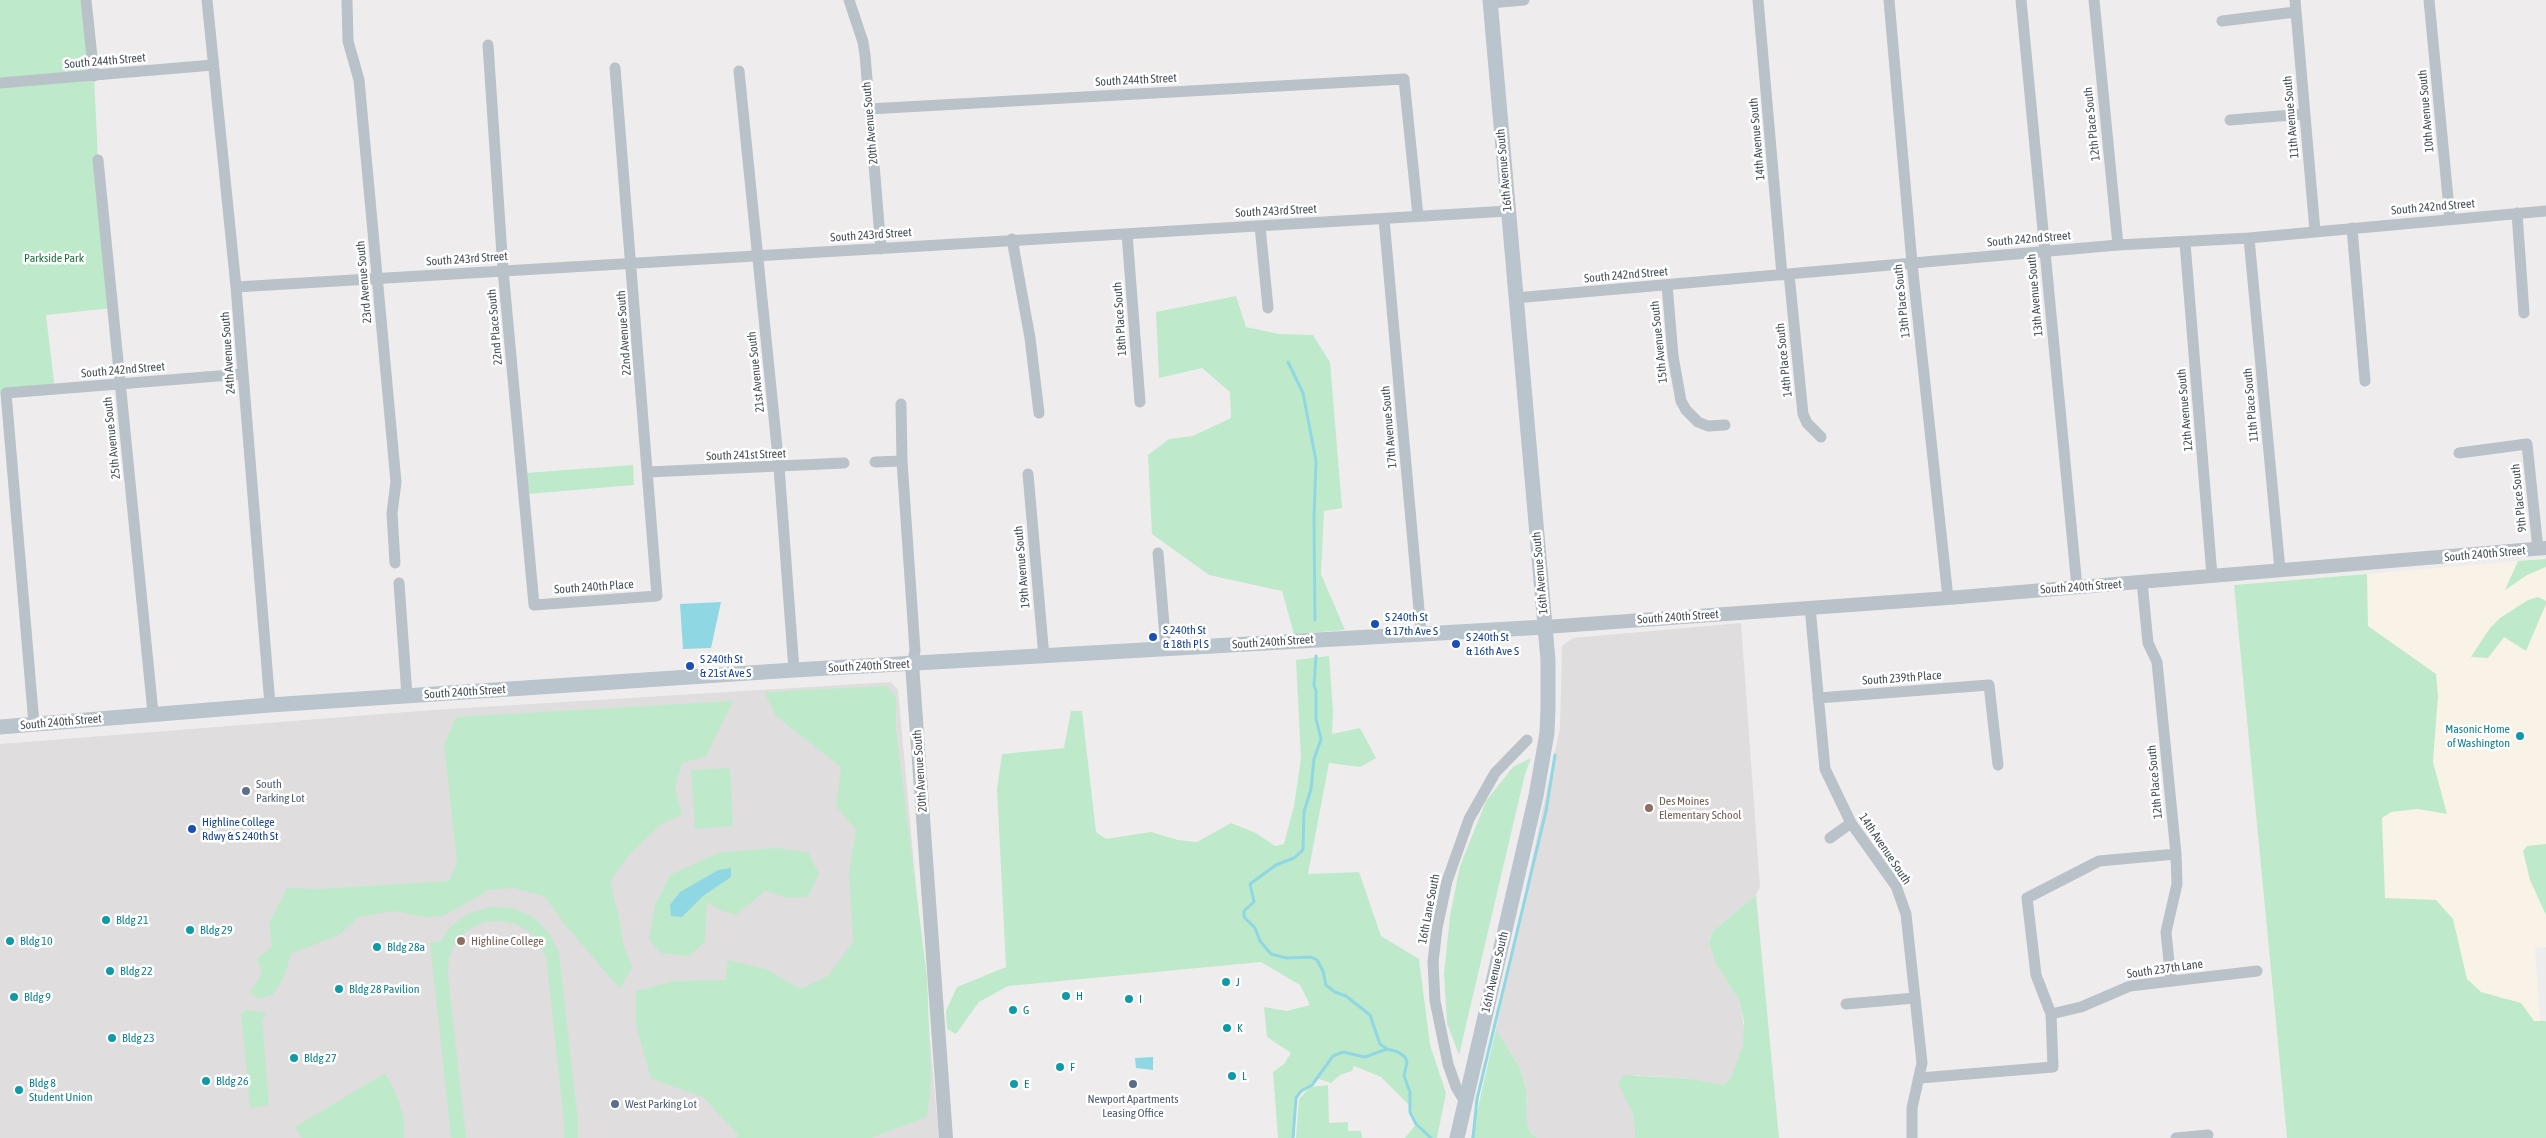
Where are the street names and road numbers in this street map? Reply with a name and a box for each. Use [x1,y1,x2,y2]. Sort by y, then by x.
street label: South 244th Street [64,50,146,72]
street label: 10th Avenue South [2415,69,2437,153]
street label: South 244th Street [1095,71,1177,89]
street label: 11th Avenue South [2280,75,2302,159]
street label: 20th Avenue South [859,81,881,165]
street label: 12th Place South [2081,86,2103,162]
street label: 14th Avenue South [1746,97,1768,181]
street label: 16th Avenue South [1493,128,1515,212]
street label: South 242nd Street [2391,196,2475,218]
street label: South 243rd Street [1235,202,1317,220]
street label: South 243rd Street [830,225,912,245]
street label: South 242nd Street [1987,228,2071,250]
street label: 23rd Avenue South [353,240,375,324]
street label: South 243rd Street [426,249,508,269]
street label: 13th Avenue South [2024,253,2046,337]
street label: 13th Place South [1891,263,1913,339]
street label: South 242nd Street [1584,264,1668,286]
street label: 18th Place South [1110,282,1130,356]
street label: 22nd Place South [484,288,506,366]
street label: 22nd Avenue South [614,290,634,376]
street label: 15th Avenue South [1648,300,1670,384]
street label: 24th Avenue South [218,311,238,395]
street label: 14th Place South [1773,322,1795,398]
street label: 21st Avenue South [745,331,767,413]
street label: South 242nd Street [81,359,165,381]
street label: 11th Place South [2241,367,2261,443]
street label: 12th Avenue South [2174,368,2196,452]
street label: 17th Avenue South [1378,385,1400,469]
street label: 25th Avenue South [101,396,123,480]
street label: South 241st Street [706,446,786,464]
street label: 9th Place South [2508,463,2530,533]
street label: 19th Avenue South [1011,525,1033,609]
street label: 16th Avenue South [1529,531,1551,615]
street label: South 240th Street [2444,543,2526,565]
street label: South 240th Place [554,577,634,597]
street label: South 240th Street [2040,577,2122,597]
street label: South 240th Street [1637,607,1719,627]
street label: South 240th Street [1232,632,1314,652]
street label: South 240th Street [828,657,910,675]
street label: South 239th Place [1862,668,1942,688]
street label: South 240th Street [424,682,506,702]
street label: South 240th Street [20,711,102,733]
street label: 20th Avenue South [910,729,930,813]
street label: 12th Place South [2145,744,2165,820]
street label: 14th Avenue South [1856,811,1914,887]
street label: 16th Lane South [1415,873,1443,945]
street label: 16th Avenue South [1479,930,1511,1014]
street label: South 237th Lane [2126,957,2204,981]

